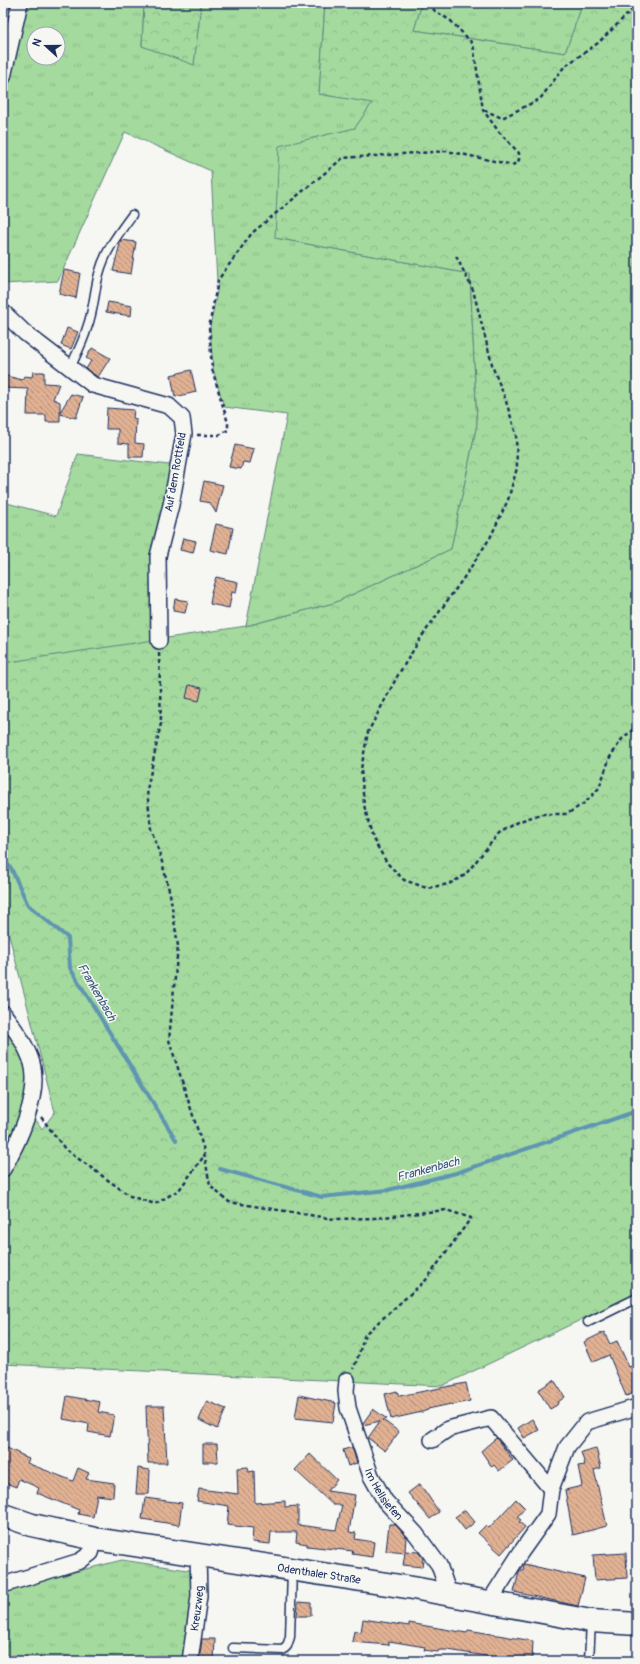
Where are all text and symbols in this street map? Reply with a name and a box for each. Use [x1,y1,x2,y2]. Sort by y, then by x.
north arrow [26,26,66,66]
text: N [30,36,45,48]
street label: Auf dem Rottfeld [162,431,189,513]
water label: Frankenbach [74,961,120,1025]
water label: Frankenbach [395,1154,462,1185]
street label: Im Hellsiefen [362,1467,405,1523]
street label: Odenthaler Straße [276,1561,362,1587]
street label: Kreuzweg [188,1585,206,1632]

